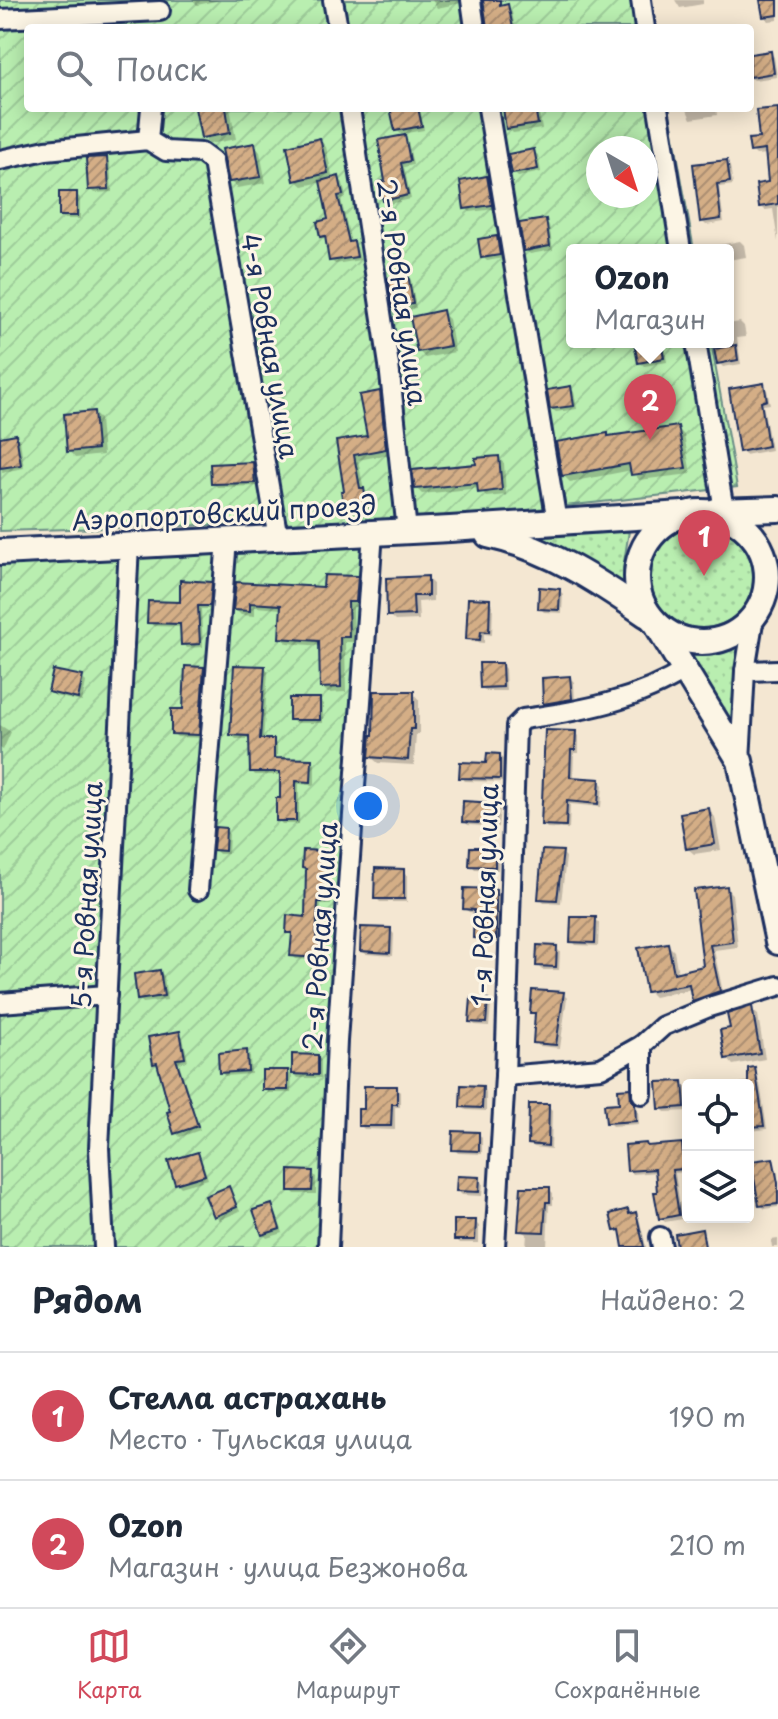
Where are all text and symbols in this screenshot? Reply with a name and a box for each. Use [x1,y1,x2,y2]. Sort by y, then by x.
search box [24,24,754,112]
icon: search [52,46,96,90]
text: Поиск [116,46,207,91]
north arrow [586,136,658,208]
street label: 2-я Ровная улица [368,176,438,409]
street label: 4-я Ровная улица [232,230,310,462]
popup [566,244,734,348]
text: Ozon [594,254,670,299]
text: Магазин [594,299,706,338]
pin: 2 [624,374,676,440]
street label: Аэропортовский проезд [71,485,377,539]
pin: 1 [678,510,730,576]
street label: 5-я Ровная улица [61,780,111,1010]
street label: 1-я Ровная улица [461,783,507,1007]
your location [348,786,388,826]
street label: 2-я Ровная улица [292,820,346,1052]
map controls [682,1079,754,1223]
button: locate [682,1079,754,1151]
button: layers [682,1151,754,1223]
text: Рядом [32,1273,143,1325]
text: Найдено: 2 [600,1280,746,1319]
text: Стелла астрахань [108,1374,387,1419]
text: 1 [52,1397,64,1436]
text: 190 m [669,1397,746,1436]
text: Место · Тульская улица [108,1419,412,1458]
text: Ozon [108,1502,183,1547]
text: 2 [49,1525,67,1564]
text: 210 m [669,1525,746,1564]
text: Магазин · улица Безжонова [108,1547,467,1586]
tab: Карта [77,1624,142,1705]
tab: Маршрут [296,1624,400,1705]
tab: Сохранённые [554,1624,701,1705]

